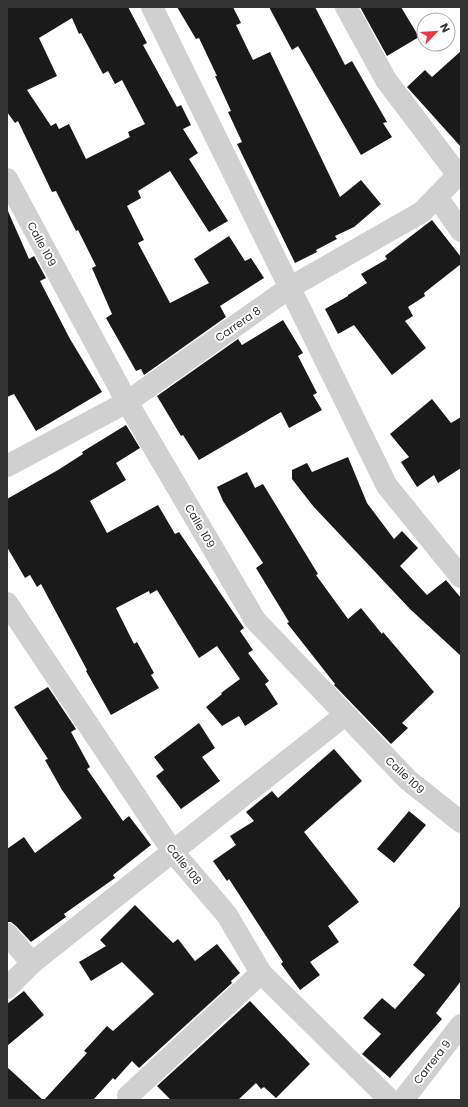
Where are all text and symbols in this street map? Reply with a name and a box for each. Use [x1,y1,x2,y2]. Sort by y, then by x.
north arrow [416,12,456,52]
text: N [436,21,454,35]
street label: Calle 109 [24,219,60,269]
street label: Carrera 8 [212,302,264,346]
street label: Calle 109 [181,501,219,551]
street label: Calle 109 [382,753,428,797]
street label: Calle 108 [163,840,206,888]
street label: Carrera 9 [410,1036,454,1088]

